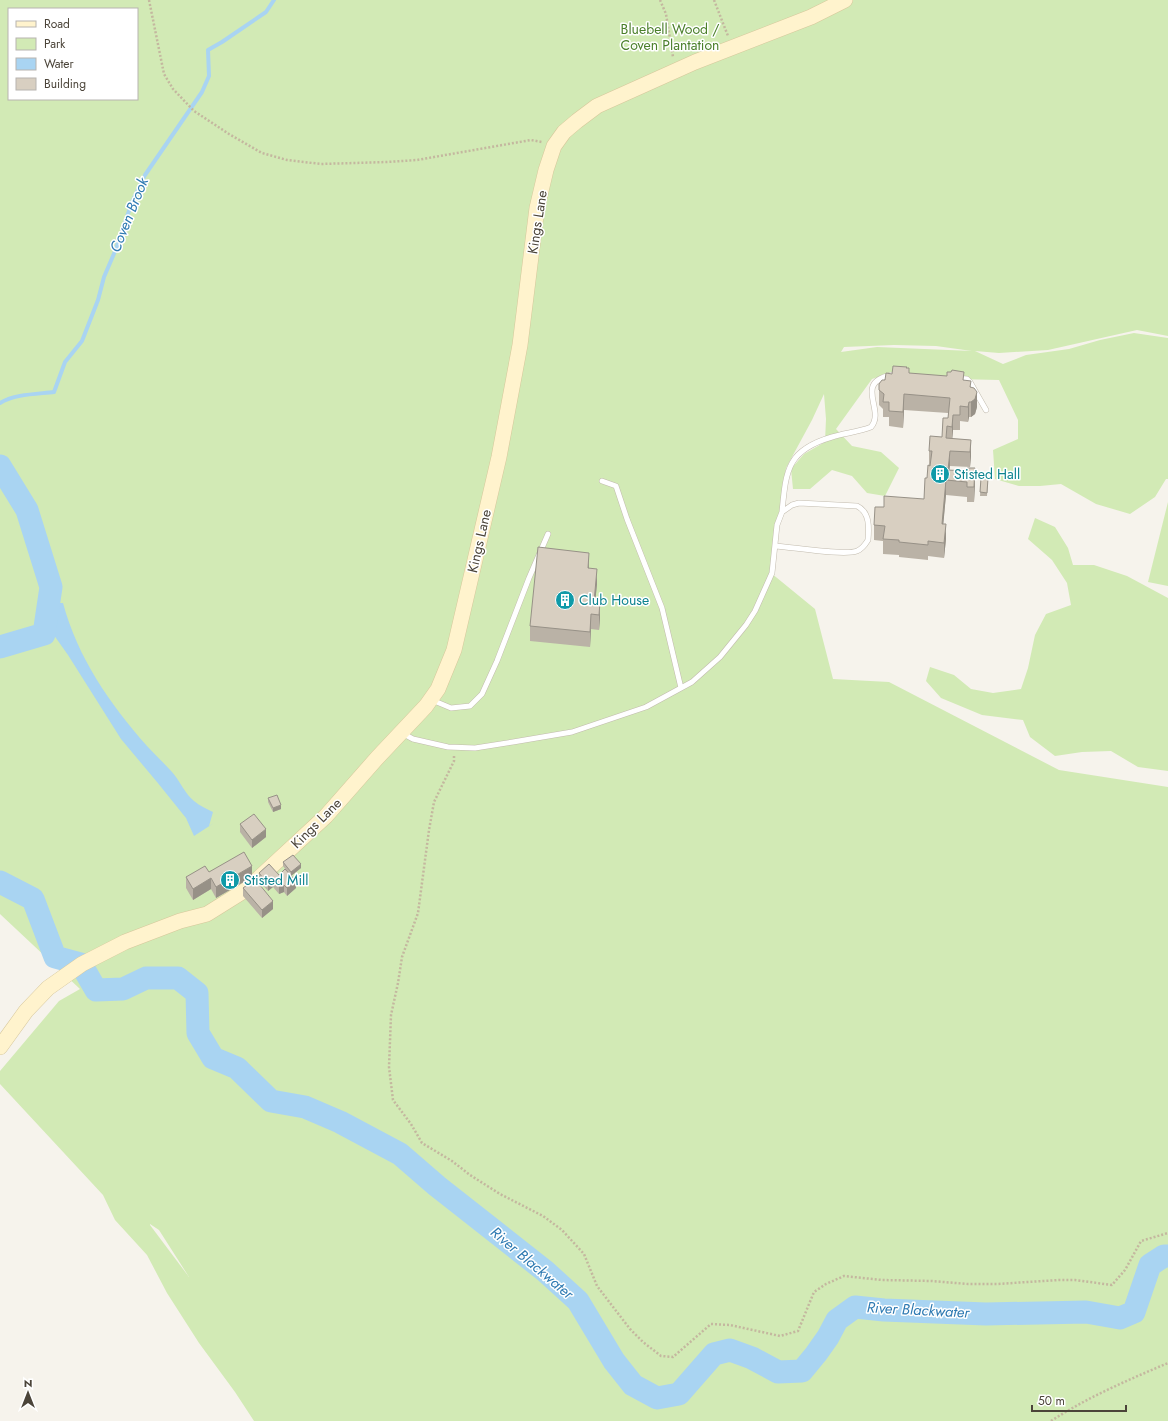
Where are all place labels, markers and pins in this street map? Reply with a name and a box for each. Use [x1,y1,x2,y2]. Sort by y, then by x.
building icon: Stisted Hall [929,463,951,485]
place label: Stisted Hall [954,464,1020,484]
building icon: Club House [554,589,576,611]
place label: Club House [579,590,649,610]
building icon: Stisted Mill [219,869,241,891]
place label: Stisted Mill [244,870,308,890]

